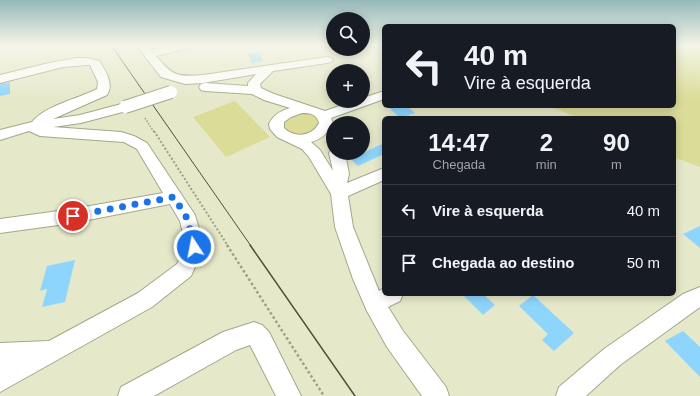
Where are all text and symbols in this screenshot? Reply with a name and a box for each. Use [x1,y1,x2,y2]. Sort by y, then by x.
map controls [326,12,370,160]
button: search [326,12,370,56]
icon: left [398,40,450,92]
text: 40 m [464,40,528,71]
button: + [326,64,370,108]
text: Vire à esquerda [464,73,591,93]
button: − [326,116,370,160]
text: 14:47 [428,129,490,156]
text: 2 [540,129,553,156]
text: 90 [603,129,630,156]
text: Chegada [433,157,485,172]
text: min [536,157,557,172]
text: m [611,157,622,172]
pin [56,199,90,233]
icon: left [398,200,420,222]
text: Vire à esquerda [432,202,543,219]
text: 40 m [627,202,660,219]
icon: arrive [62,205,84,227]
position arrow [173,226,215,268]
icon: arrive [398,252,420,274]
text: Chegada ao destino [432,254,575,271]
text: 50 m [627,254,660,271]

